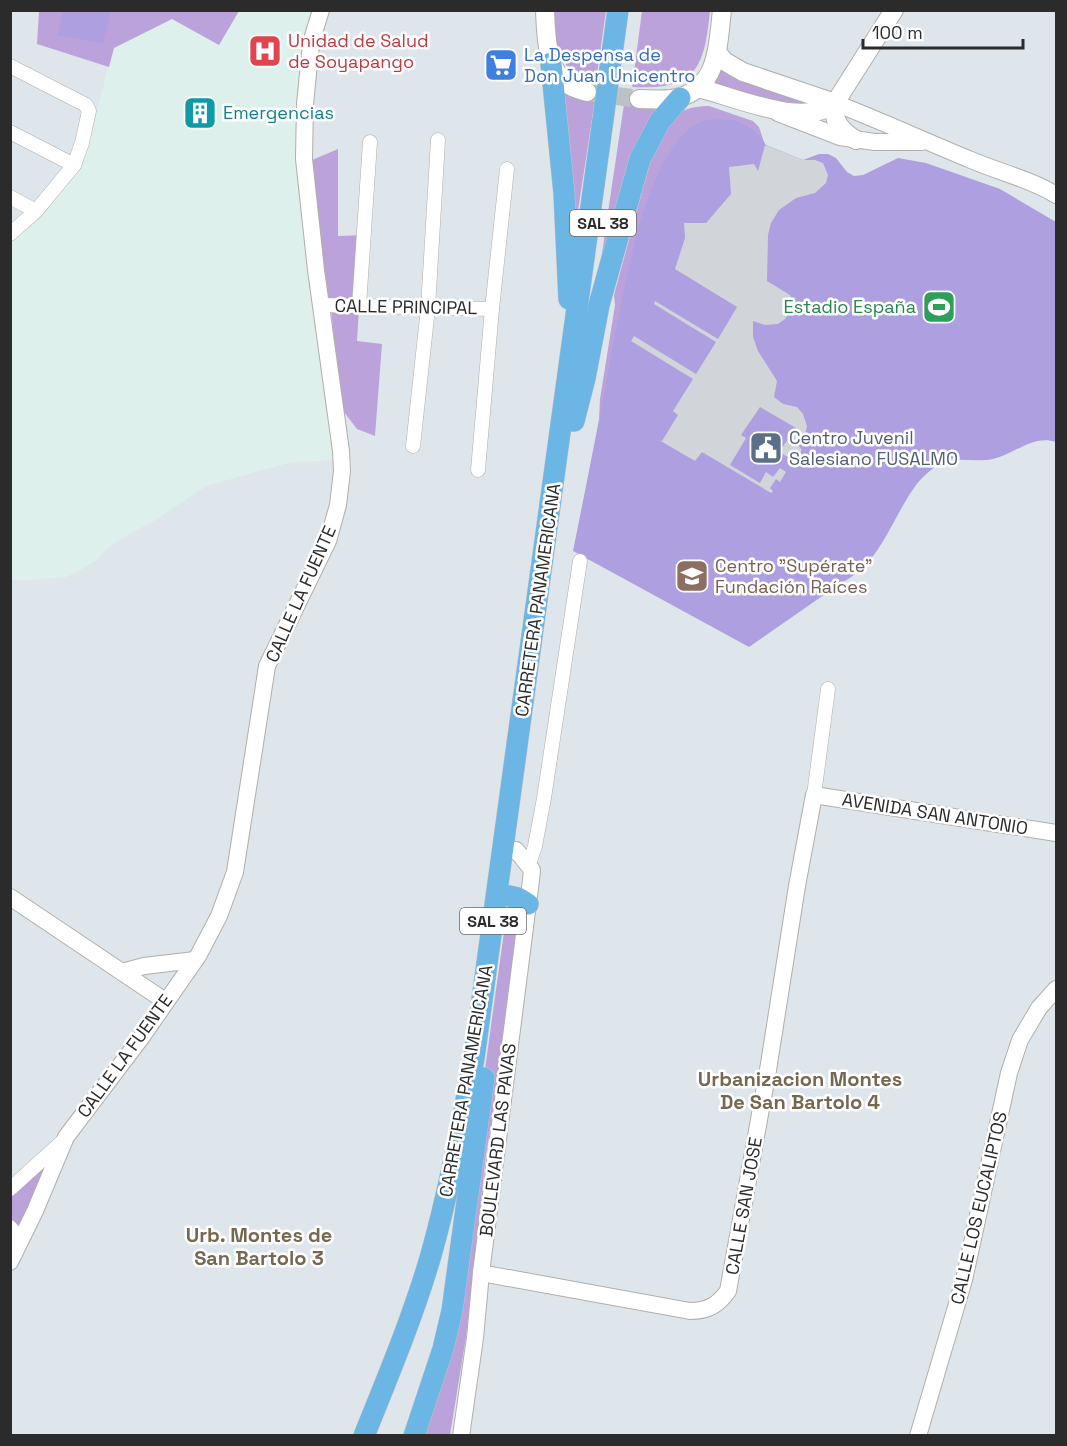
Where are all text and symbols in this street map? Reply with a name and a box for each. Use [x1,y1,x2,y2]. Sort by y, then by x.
scale bar [863,12,1024,50]
text: 100 m [872,21,923,44]
place label: Unidad de Salud de Soyapango [288,29,429,73]
hospital icon: Unidad de Salud de Soyapango [247,33,283,69]
place label: La Despensa de Don Juan Unicentro [524,43,695,87]
supermarket icon: La Despensa de Don Juan Unicentro [483,47,519,83]
building icon: Emergencias [182,95,218,131]
place label: Emergencias [223,101,334,124]
road number: SAL 38 [570,210,636,236]
sports icon: Estadio España [921,289,957,325]
street label: CALLE PRINCIPAL [335,294,478,319]
place label: Estadio España [784,295,916,318]
place label: Centro Juvenil Salesiano FUSALMO [789,426,958,470]
public building icon: Centro Juvenil Salesiano FUSALMO [748,430,784,466]
street label: CARRETERA PANAMERICANA [510,482,565,718]
street label: CALLE LA FUENTE [260,522,341,666]
place label: Centro "Supérate" Fundación Raíces [715,554,872,598]
school or university icon: Centro "Supérate" Fundación Raíces [674,558,710,594]
street label: AVENIDA SAN ANTONIO [840,787,1030,840]
road number: SAL 38 [460,908,526,934]
street label: CARRETERA PANAMERICANA [434,963,497,1199]
street label: CALLE LA FUENTE [72,989,177,1122]
street label: BOULEVARD LAS PAVAS [474,1042,521,1238]
district label: Urbanizacion Montes De San Bartolo 4 [698,1066,902,1115]
street label: CALLE LOS EUCALIPTOS [945,1109,1012,1307]
street label: CALLE SAN JOSE [720,1135,767,1277]
district label: Urb. Montes de San Bartolo 3 [186,1222,332,1271]

